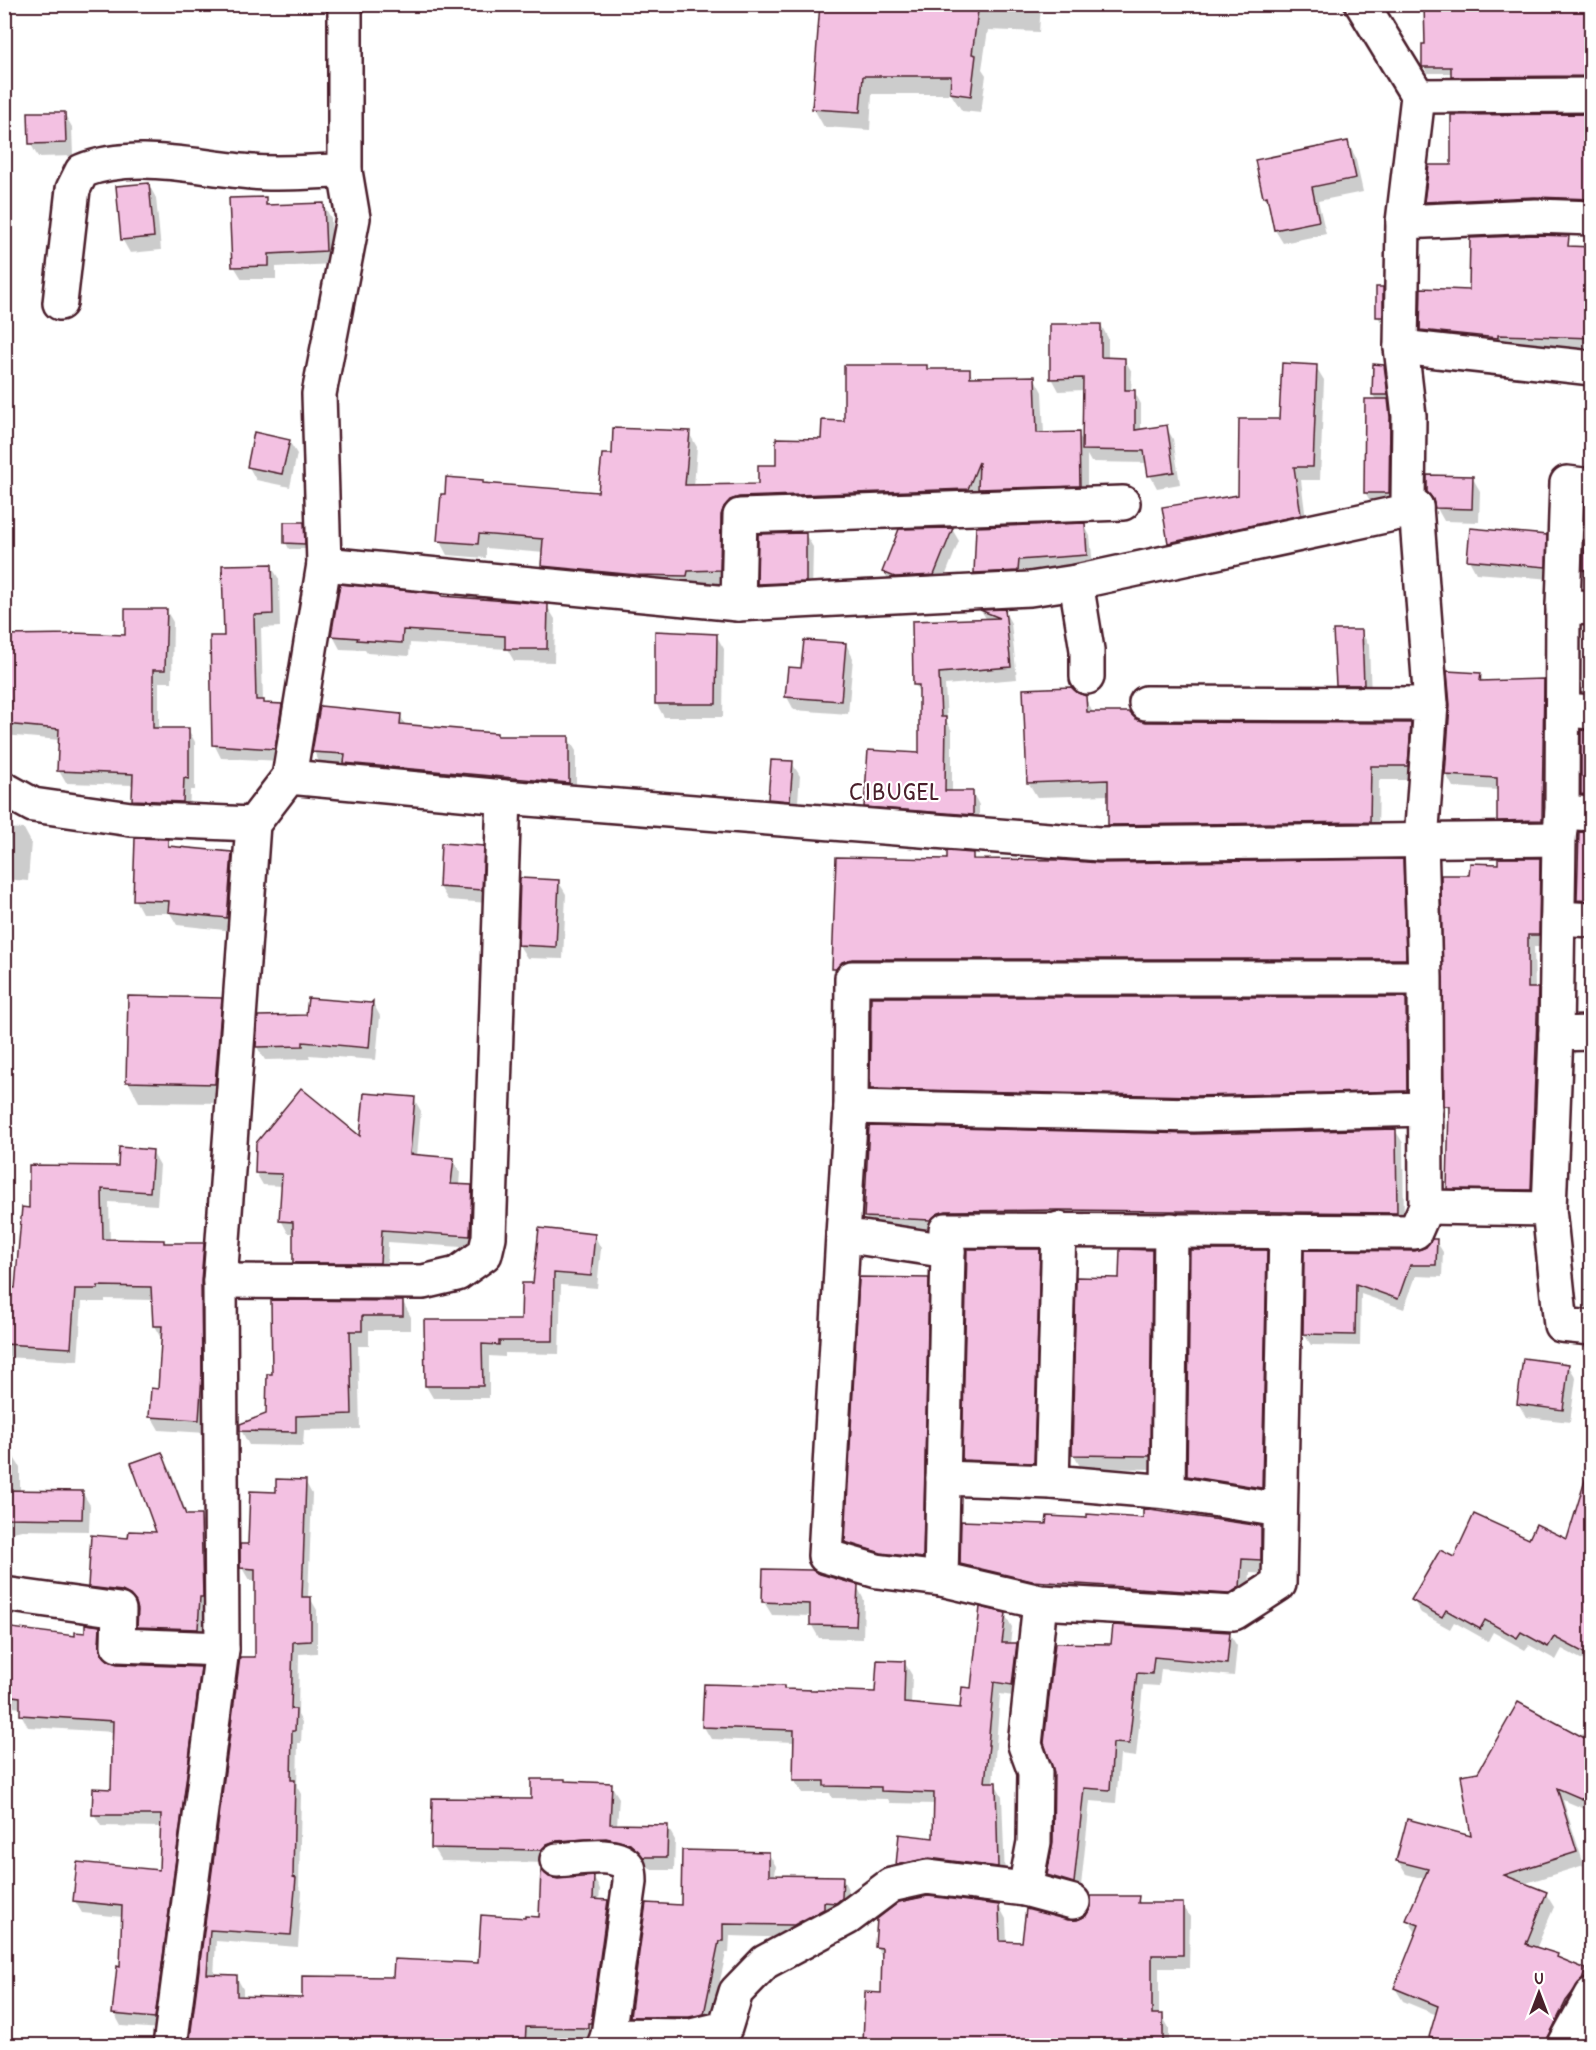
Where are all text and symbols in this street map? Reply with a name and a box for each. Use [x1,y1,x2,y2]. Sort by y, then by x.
district label: CIBUGEL [849,773,941,808]
north arrow [1509,1963,1569,2023]
text: U [1535,1967,1544,1989]

